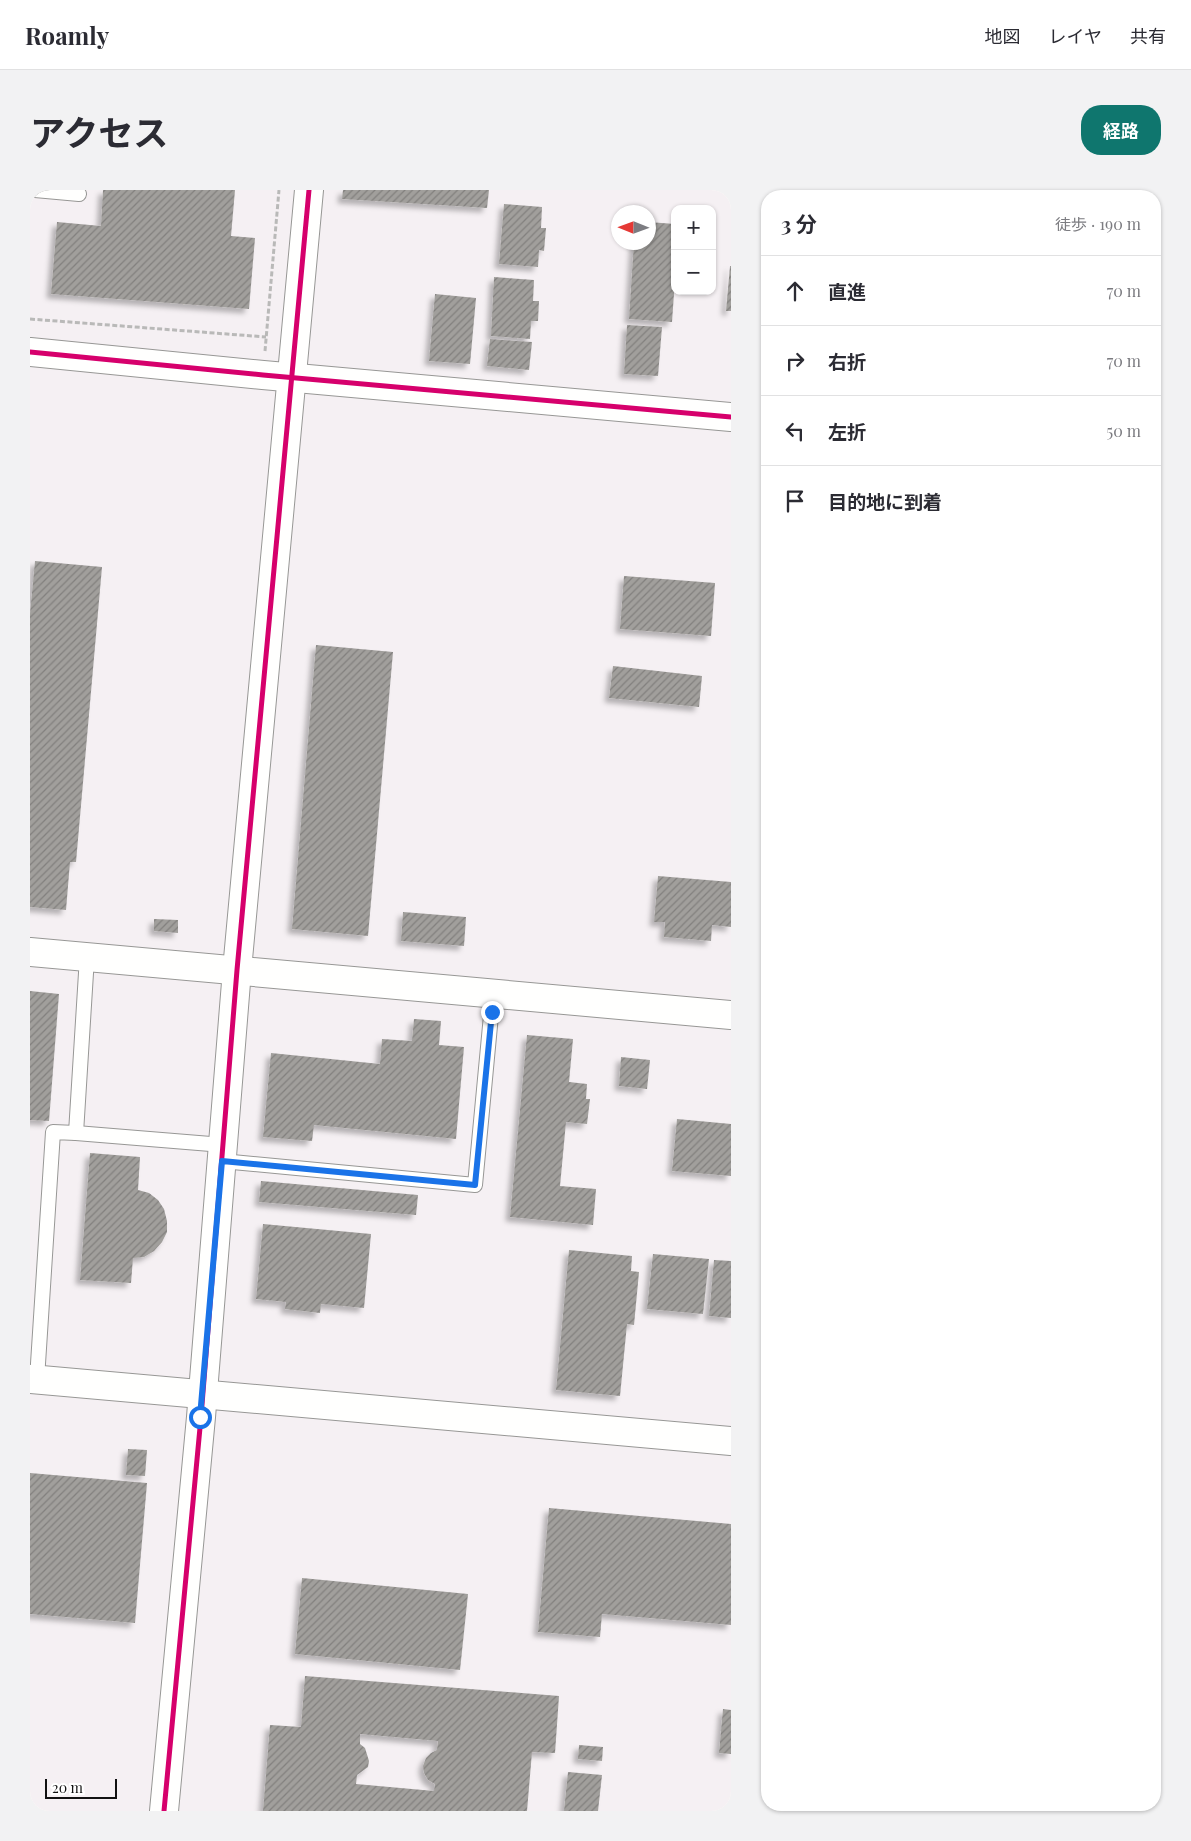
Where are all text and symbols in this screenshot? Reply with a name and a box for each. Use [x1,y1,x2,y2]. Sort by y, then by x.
text: Roamly [25,19,109,51]
text: 地図 [985,24,1021,48]
text: レイヤ [1049,24,1102,48]
text: 共有 [1130,24,1166,48]
button: 経路 [1081,105,1161,155]
text: アクセス [30,108,168,155]
north arrow [611,205,656,250]
map controls [671,205,716,295]
button: + [671,205,716,250]
text: 3 分 [781,209,817,237]
text: 徒歩 · 190 m [1055,213,1141,234]
button: − [671,250,716,295]
icon: ahead [781,277,809,305]
text: 直進 [828,278,866,304]
text: 70 m [1107,280,1141,301]
icon: right [781,347,809,375]
text: 右折 [828,348,866,374]
text: 70 m [1107,350,1141,371]
icon: left [781,417,809,445]
text: 左折 [828,418,866,444]
text: 50 m [1107,420,1141,441]
icon: arrive [781,487,809,515]
text: 目的地に到着 [828,488,942,514]
route end [481,1001,504,1024]
route start [189,1406,212,1429]
scale bar [45,1776,118,1799]
text: 20 m [52,1778,83,1797]

